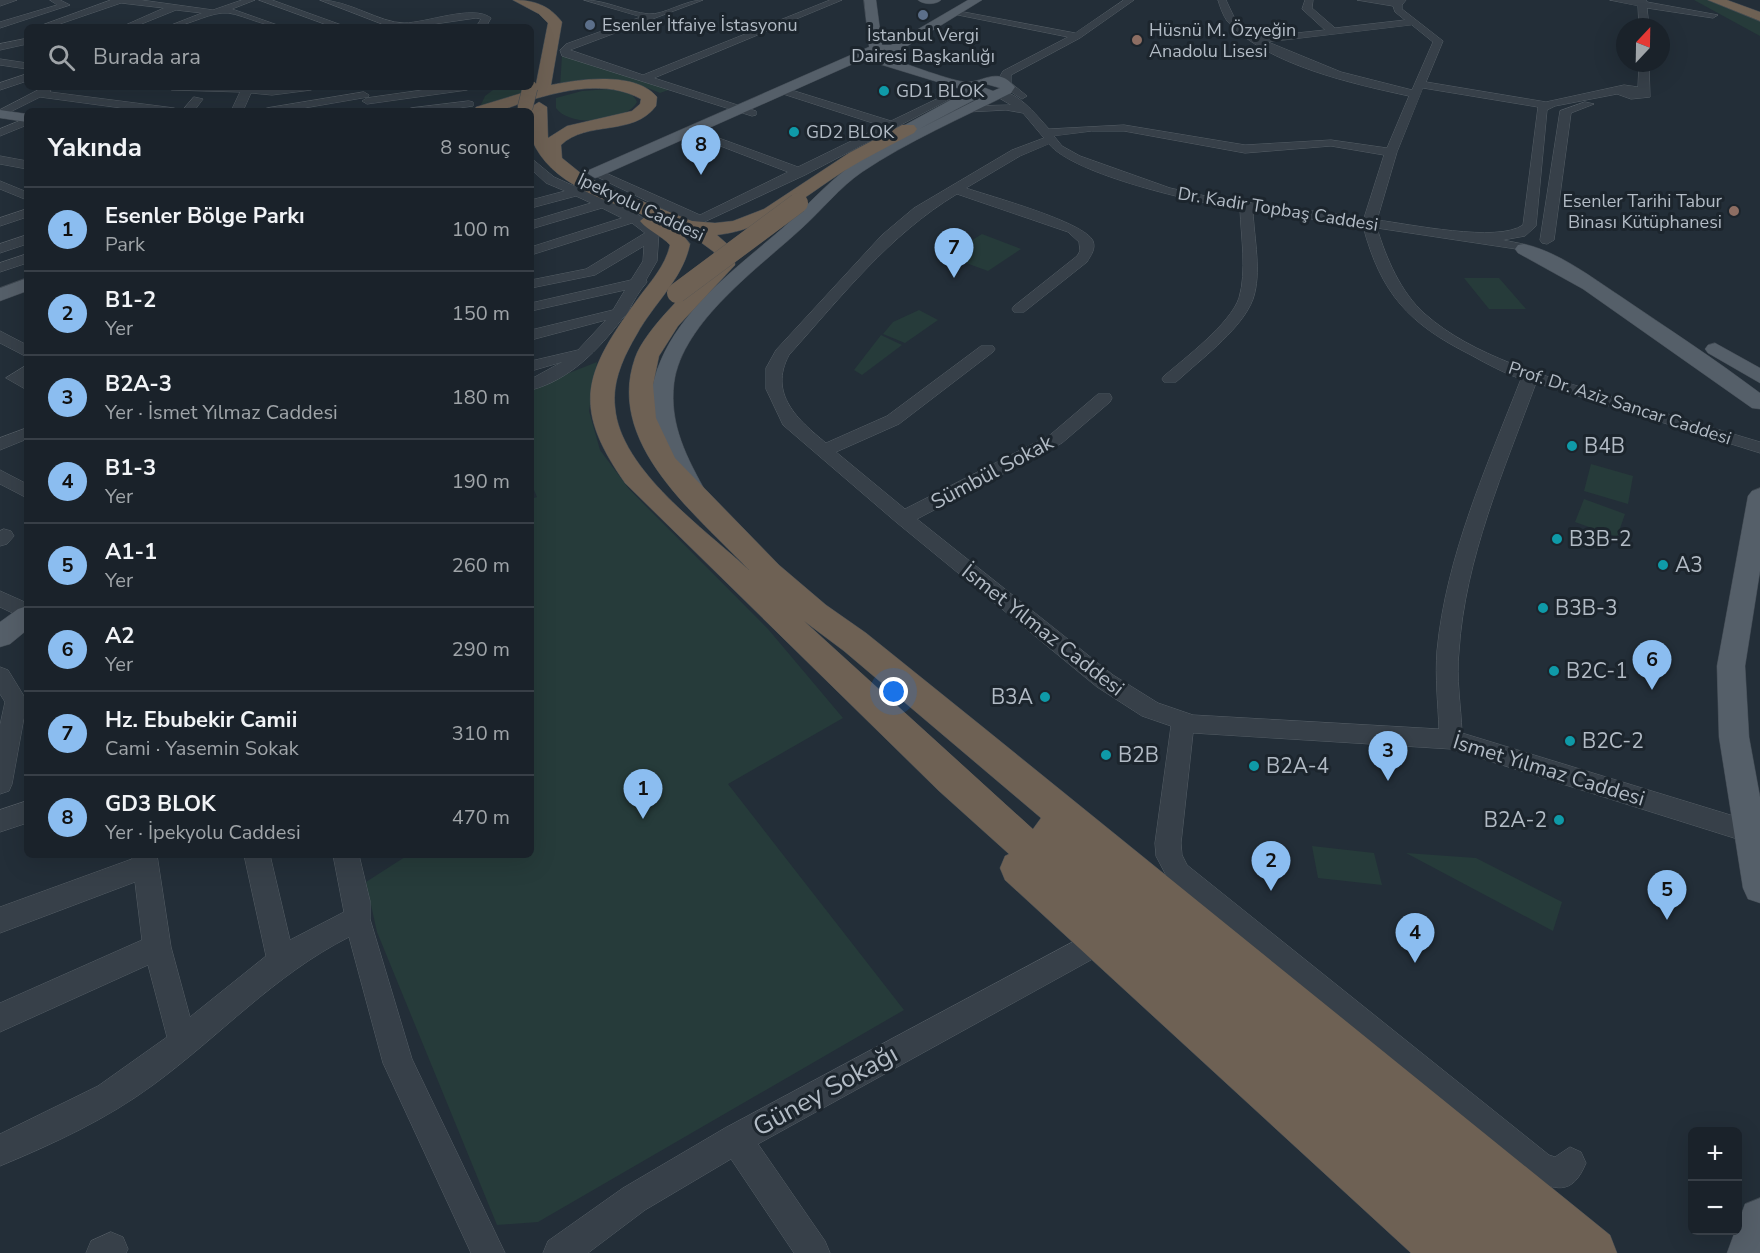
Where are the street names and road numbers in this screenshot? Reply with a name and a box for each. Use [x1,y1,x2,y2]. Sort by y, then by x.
street label: İpekyolu Caddesi [574,167,708,247]
street label: Dr. Kadir Topbaş Caddesi [1176,181,1380,237]
street label: Prof. Dr. Aziz Sancar Caddesi [1506,356,1734,450]
street label: Sümbül Sokak [926,428,1059,516]
street label: İsmet Yılmaz Caddesi [956,558,1130,702]
street label: İsmet Yılmaz Caddesi [1450,728,1648,812]
street label: Güney Sokağı [747,1036,904,1145]

